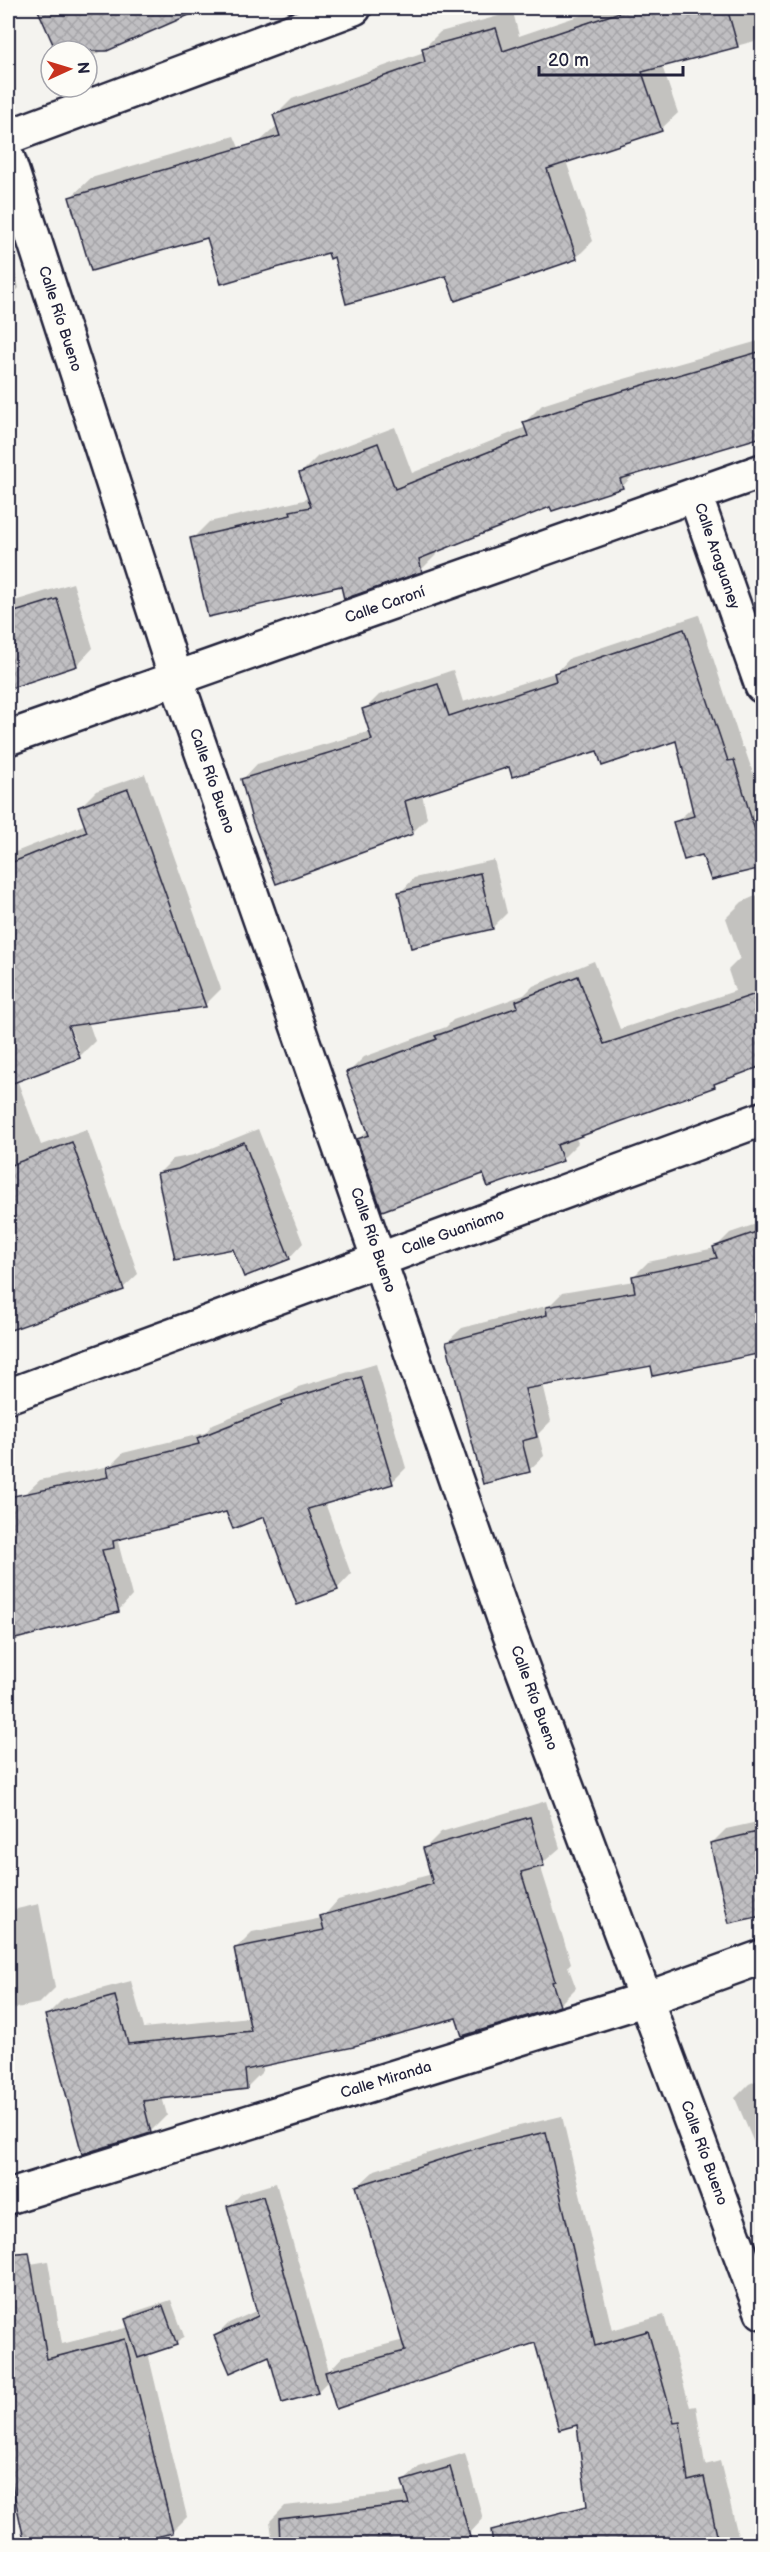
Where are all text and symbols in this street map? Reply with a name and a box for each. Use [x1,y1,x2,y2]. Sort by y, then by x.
north arrow [39,39,99,99]
scale bar [539,39,683,77]
text: 20 m [548,50,589,71]
text: N [73,61,92,75]
street label: Calle Río Bueno [34,264,86,374]
street label: Calle Araguaney [690,500,744,612]
street label: Calle Caroní [342,582,428,628]
street label: Calle Río Bueno [185,726,239,836]
street label: Calle Río Bueno [346,1185,400,1295]
street label: Calle Guaniamo [399,1205,507,1259]
street label: Calle Río Bueno [506,1643,562,1753]
street label: Calle Miranda [338,2057,434,2103]
street label: Calle Río Bueno [676,2098,732,2208]

